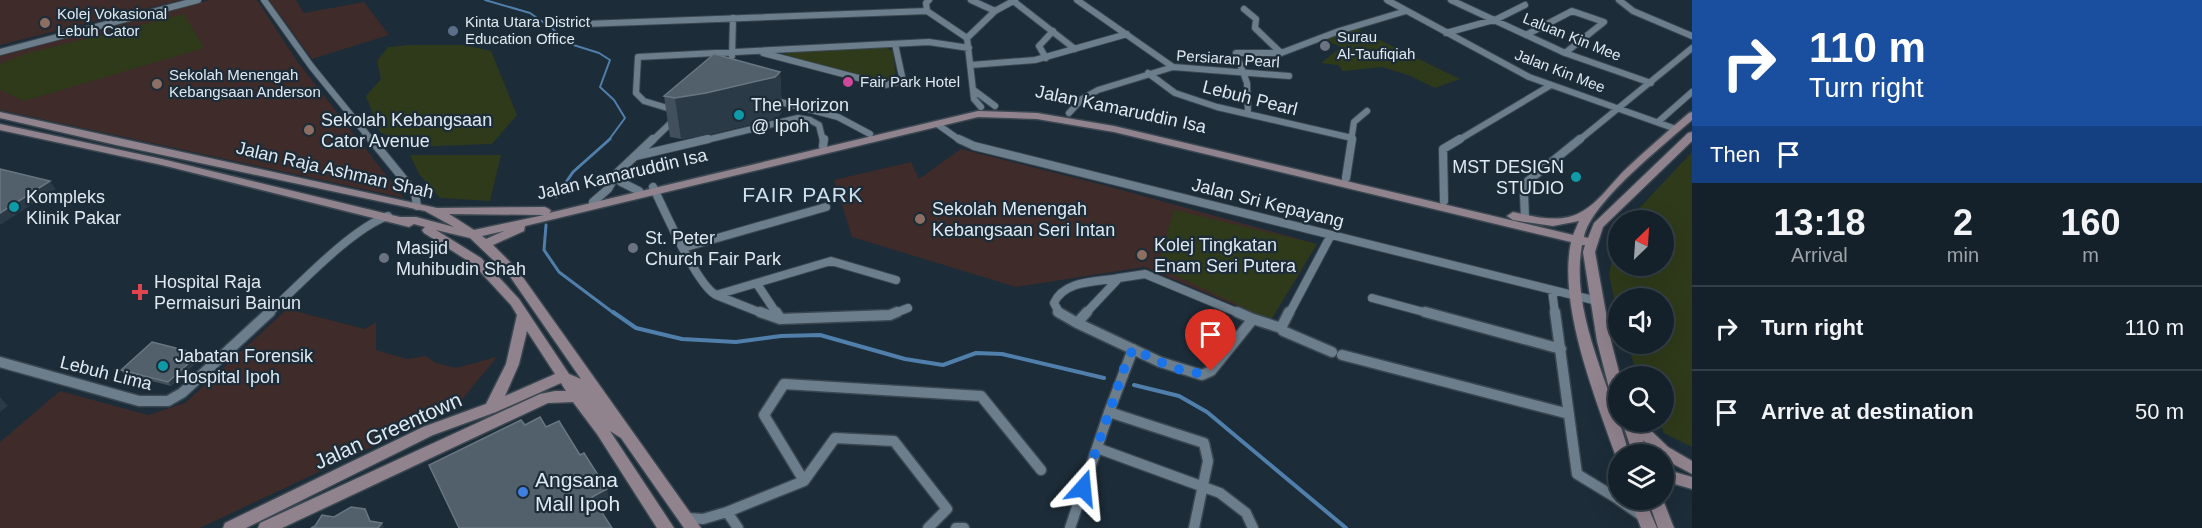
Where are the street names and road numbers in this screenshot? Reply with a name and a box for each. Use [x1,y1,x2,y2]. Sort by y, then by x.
street label: Laluan Kin Mee [1521,9,1624,64]
street label: Persiaran Pearl [1176,46,1280,71]
street label: Jalan Kin Mee [1513,46,1608,96]
street label: Lebuh Pearl [1200,77,1300,119]
street label: Jalan Kamaruddin Isa [1034,81,1209,137]
street label: Jalan Raja Ashman Shah [234,138,436,202]
street label: Jalan Kamaruddin Isa [535,144,710,203]
street label: Jalan Sri Kepayang [1190,174,1346,232]
street label: Lebuh Lima [58,352,155,394]
street label: Jalan Greentown [311,388,465,473]

